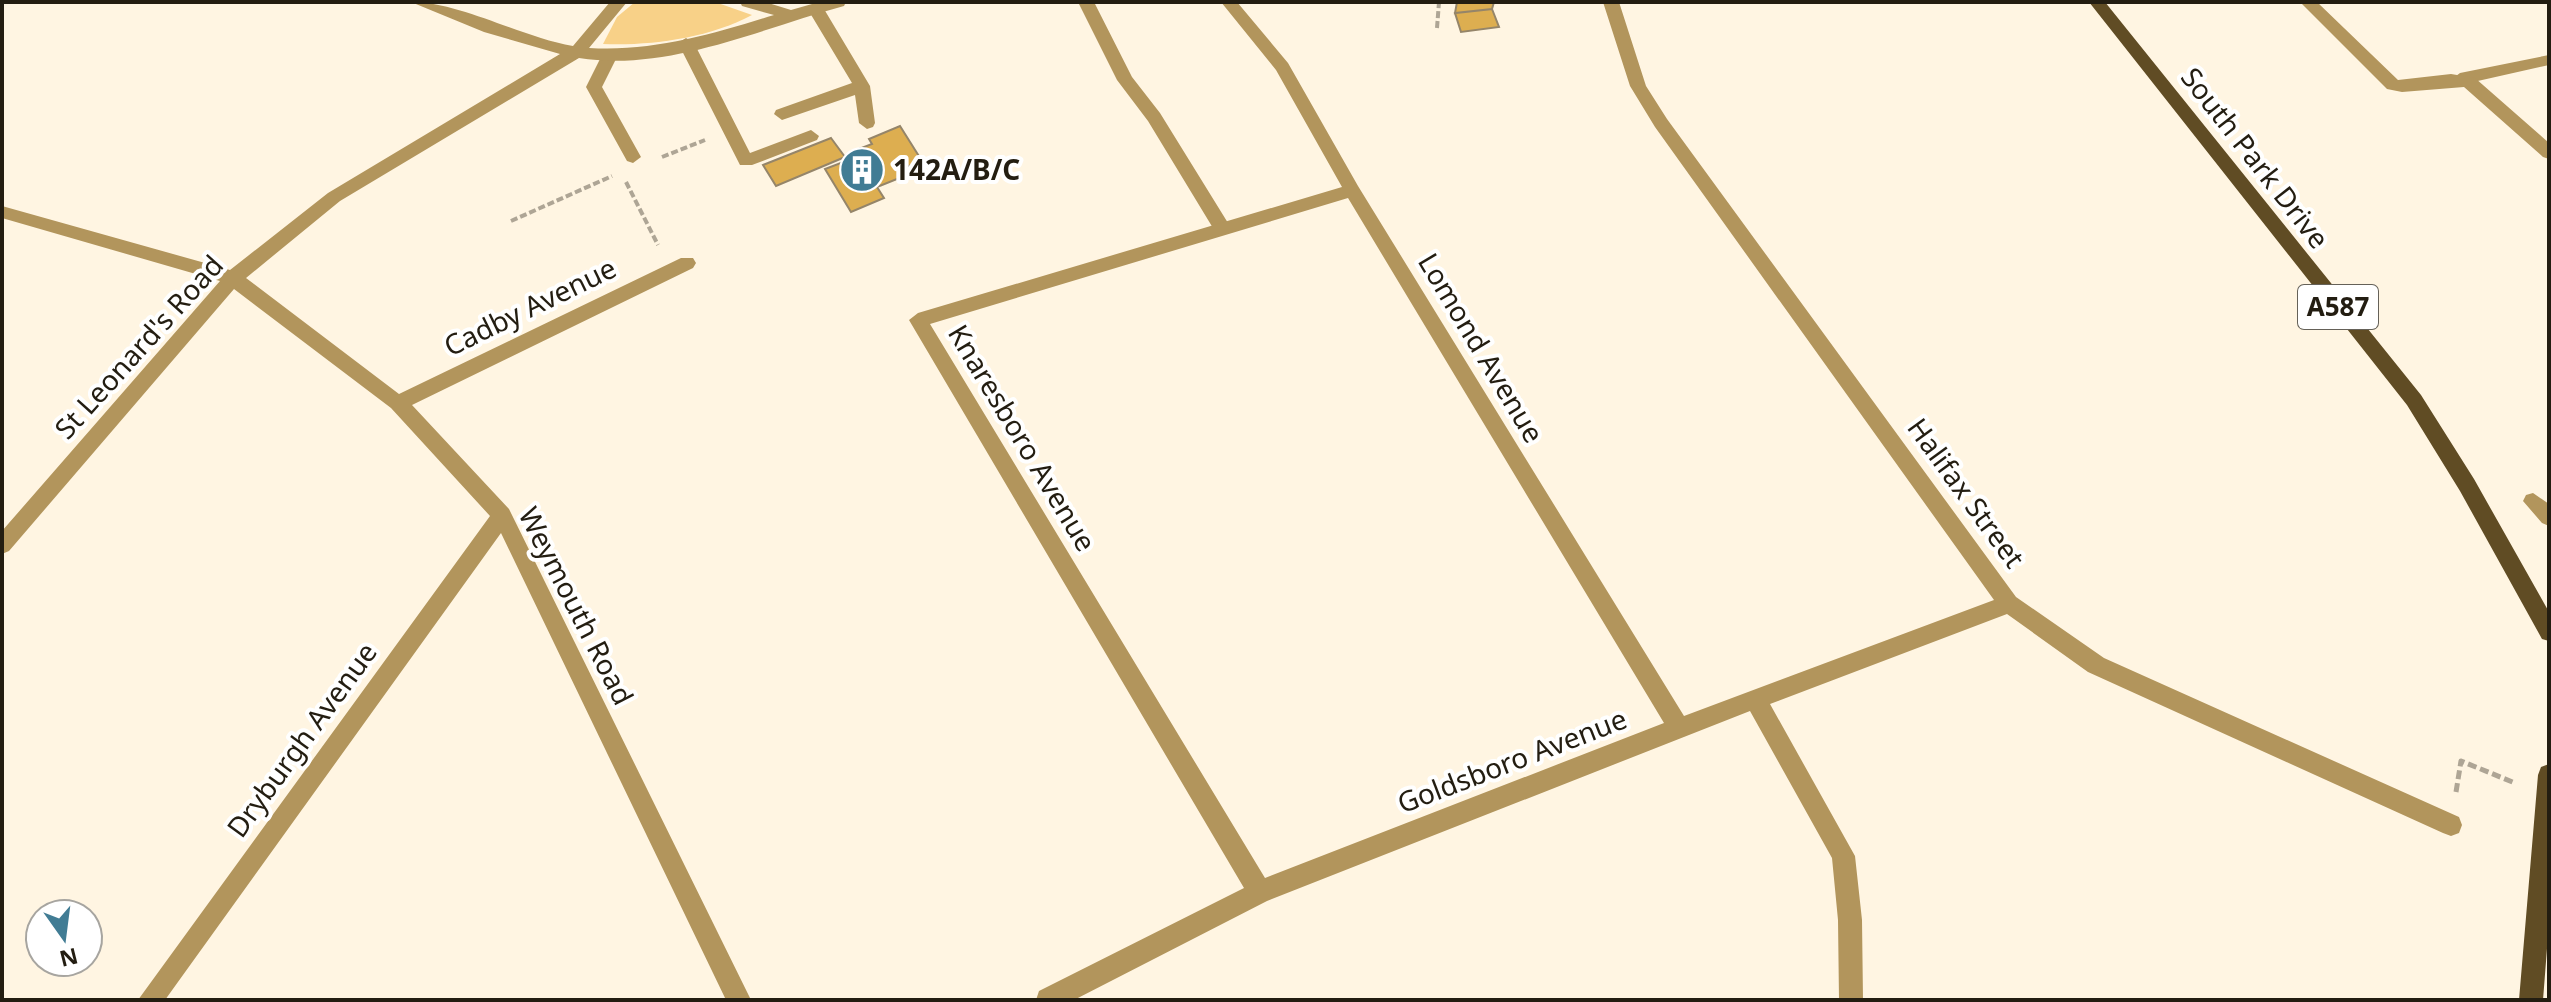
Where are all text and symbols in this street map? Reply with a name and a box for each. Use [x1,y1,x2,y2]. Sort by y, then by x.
street label: South Park Drive [2173,59,2338,256]
building icon: 142A/B/C [838,146,886,194]
place label: 142A/B/C [893,150,1020,188]
street label: St Leonard's Road [46,246,231,446]
street label: Lomond Avenue [1410,246,1553,449]
street label: Cadby Avenue [437,248,622,364]
road number: A587 [2298,285,2378,329]
street label: Knaresboro Avenue [940,317,1106,558]
street label: Halifax Street [1900,410,2034,575]
street label: Weymouth Road [511,500,643,711]
street label: Dryburgh Avenue [218,634,385,845]
street label: Goldsboro Avenue [1391,699,1632,821]
north arrow [24,898,104,978]
text: N [57,942,81,975]

